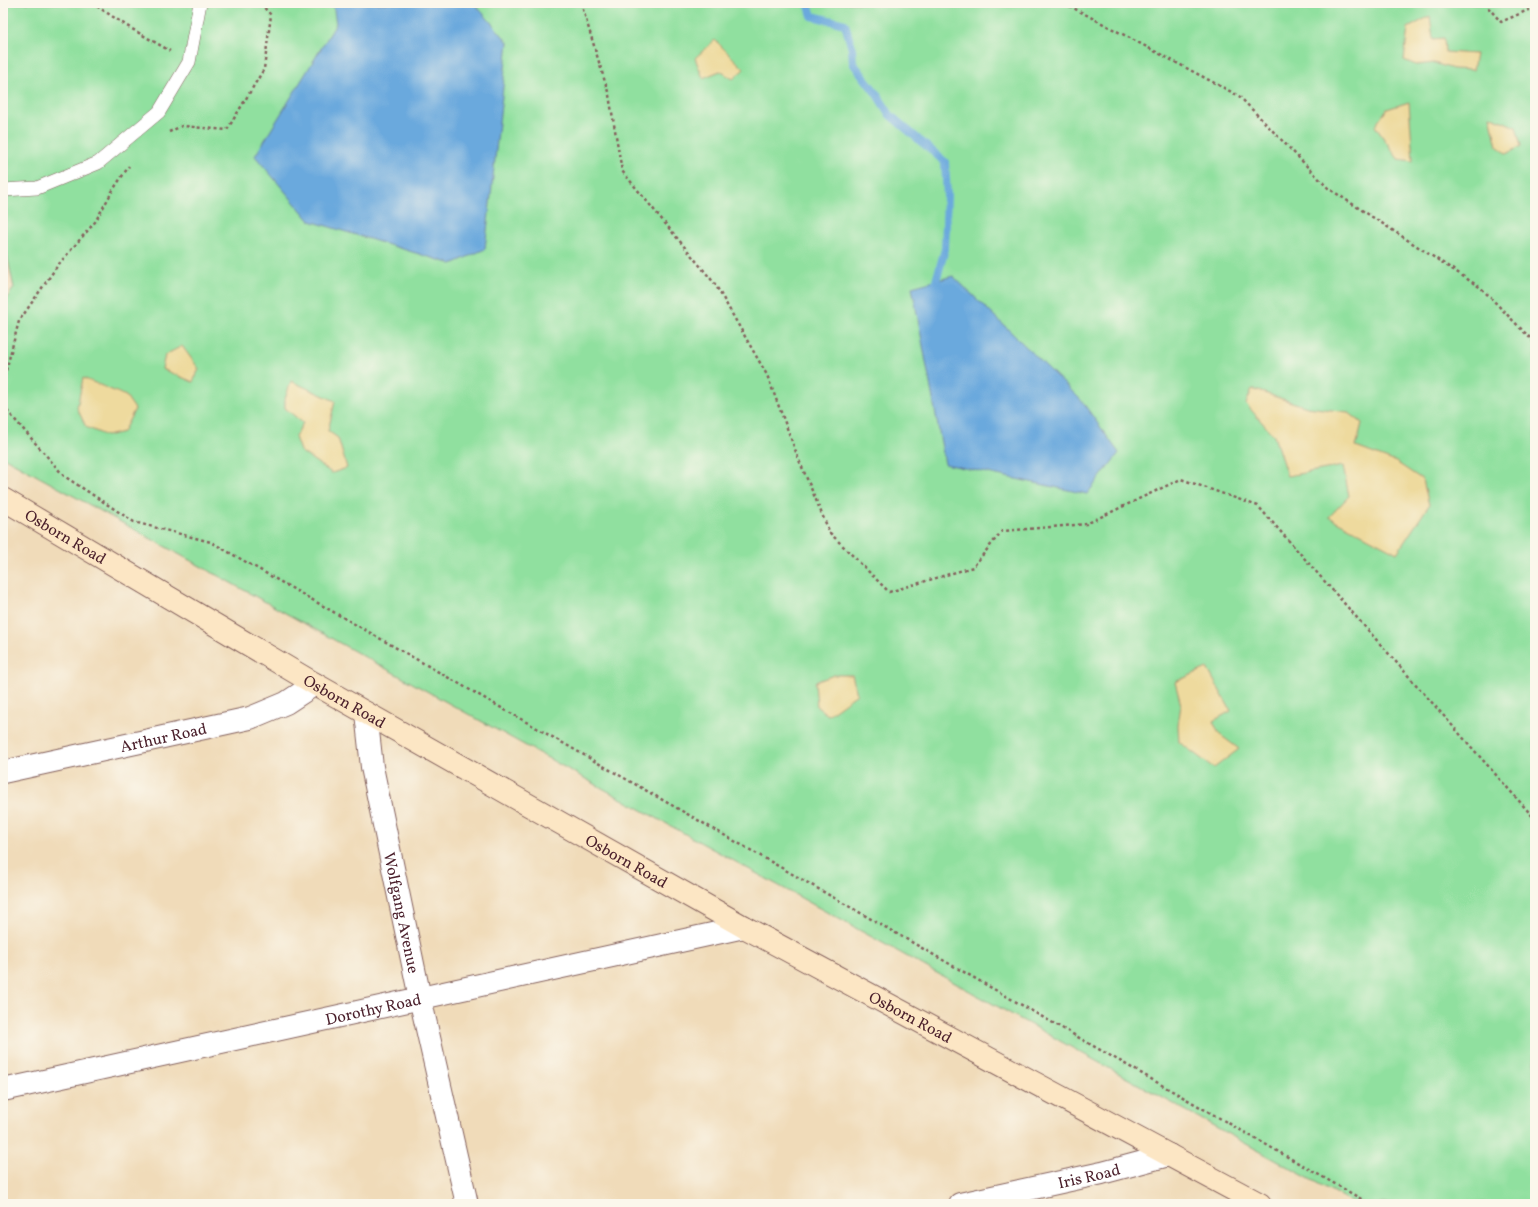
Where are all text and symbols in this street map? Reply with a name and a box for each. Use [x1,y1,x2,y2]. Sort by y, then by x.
street label: Osborn Road [20,505,110,571]
street label: Osborn Road [299,670,389,735]
street label: Arthur Road [118,719,209,759]
street label: Osborn Road [581,830,671,894]
street label: Wolfgang Avenue [377,850,424,976]
street label: Osborn Road [864,987,955,1050]
street label: Dorothy Road [324,989,424,1032]
street label: Iris Road [1056,1160,1123,1195]

